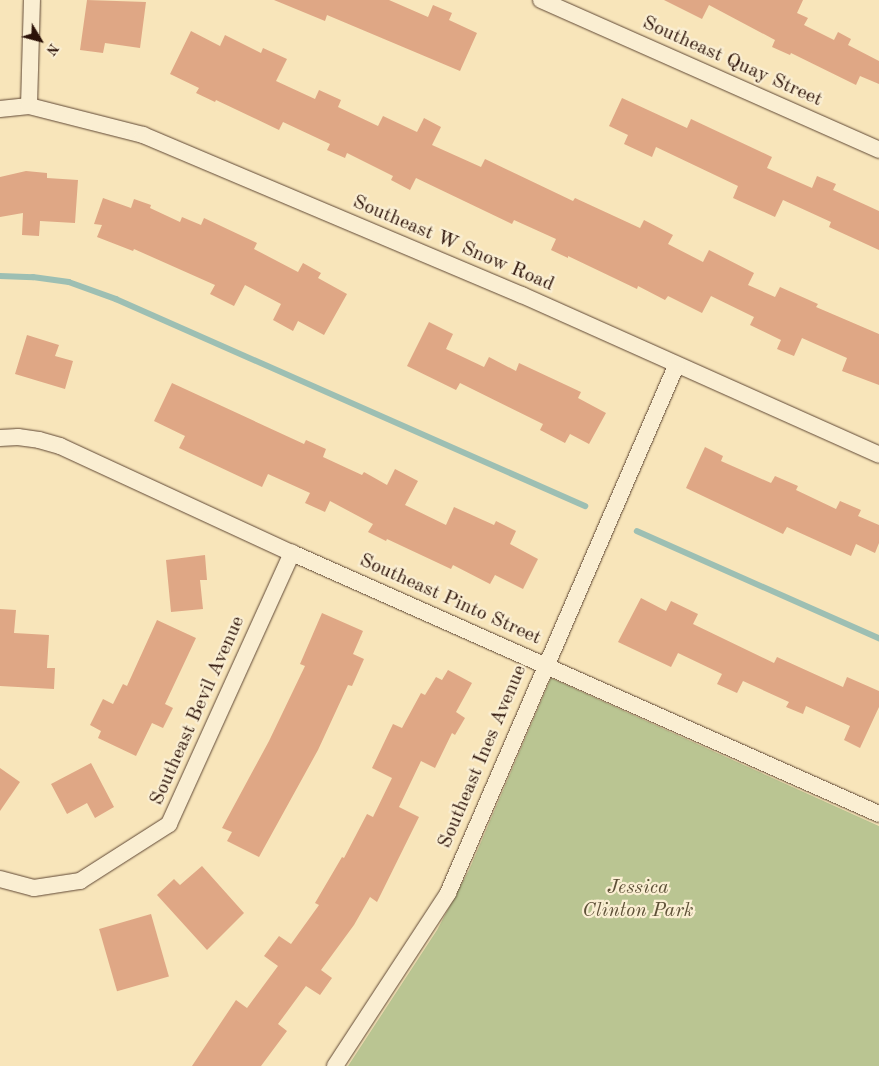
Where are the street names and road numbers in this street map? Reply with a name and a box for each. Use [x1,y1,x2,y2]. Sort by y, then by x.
street label: Southeast Quay Street [638,11,826,113]
street label: Southeast W Snow Road [349,191,557,297]
street label: Southeast Pinto Street [355,549,545,651]
street label: Southeast Bevil Avenue [145,613,251,809]
street label: Southeast Ines Avenue [433,662,533,852]

